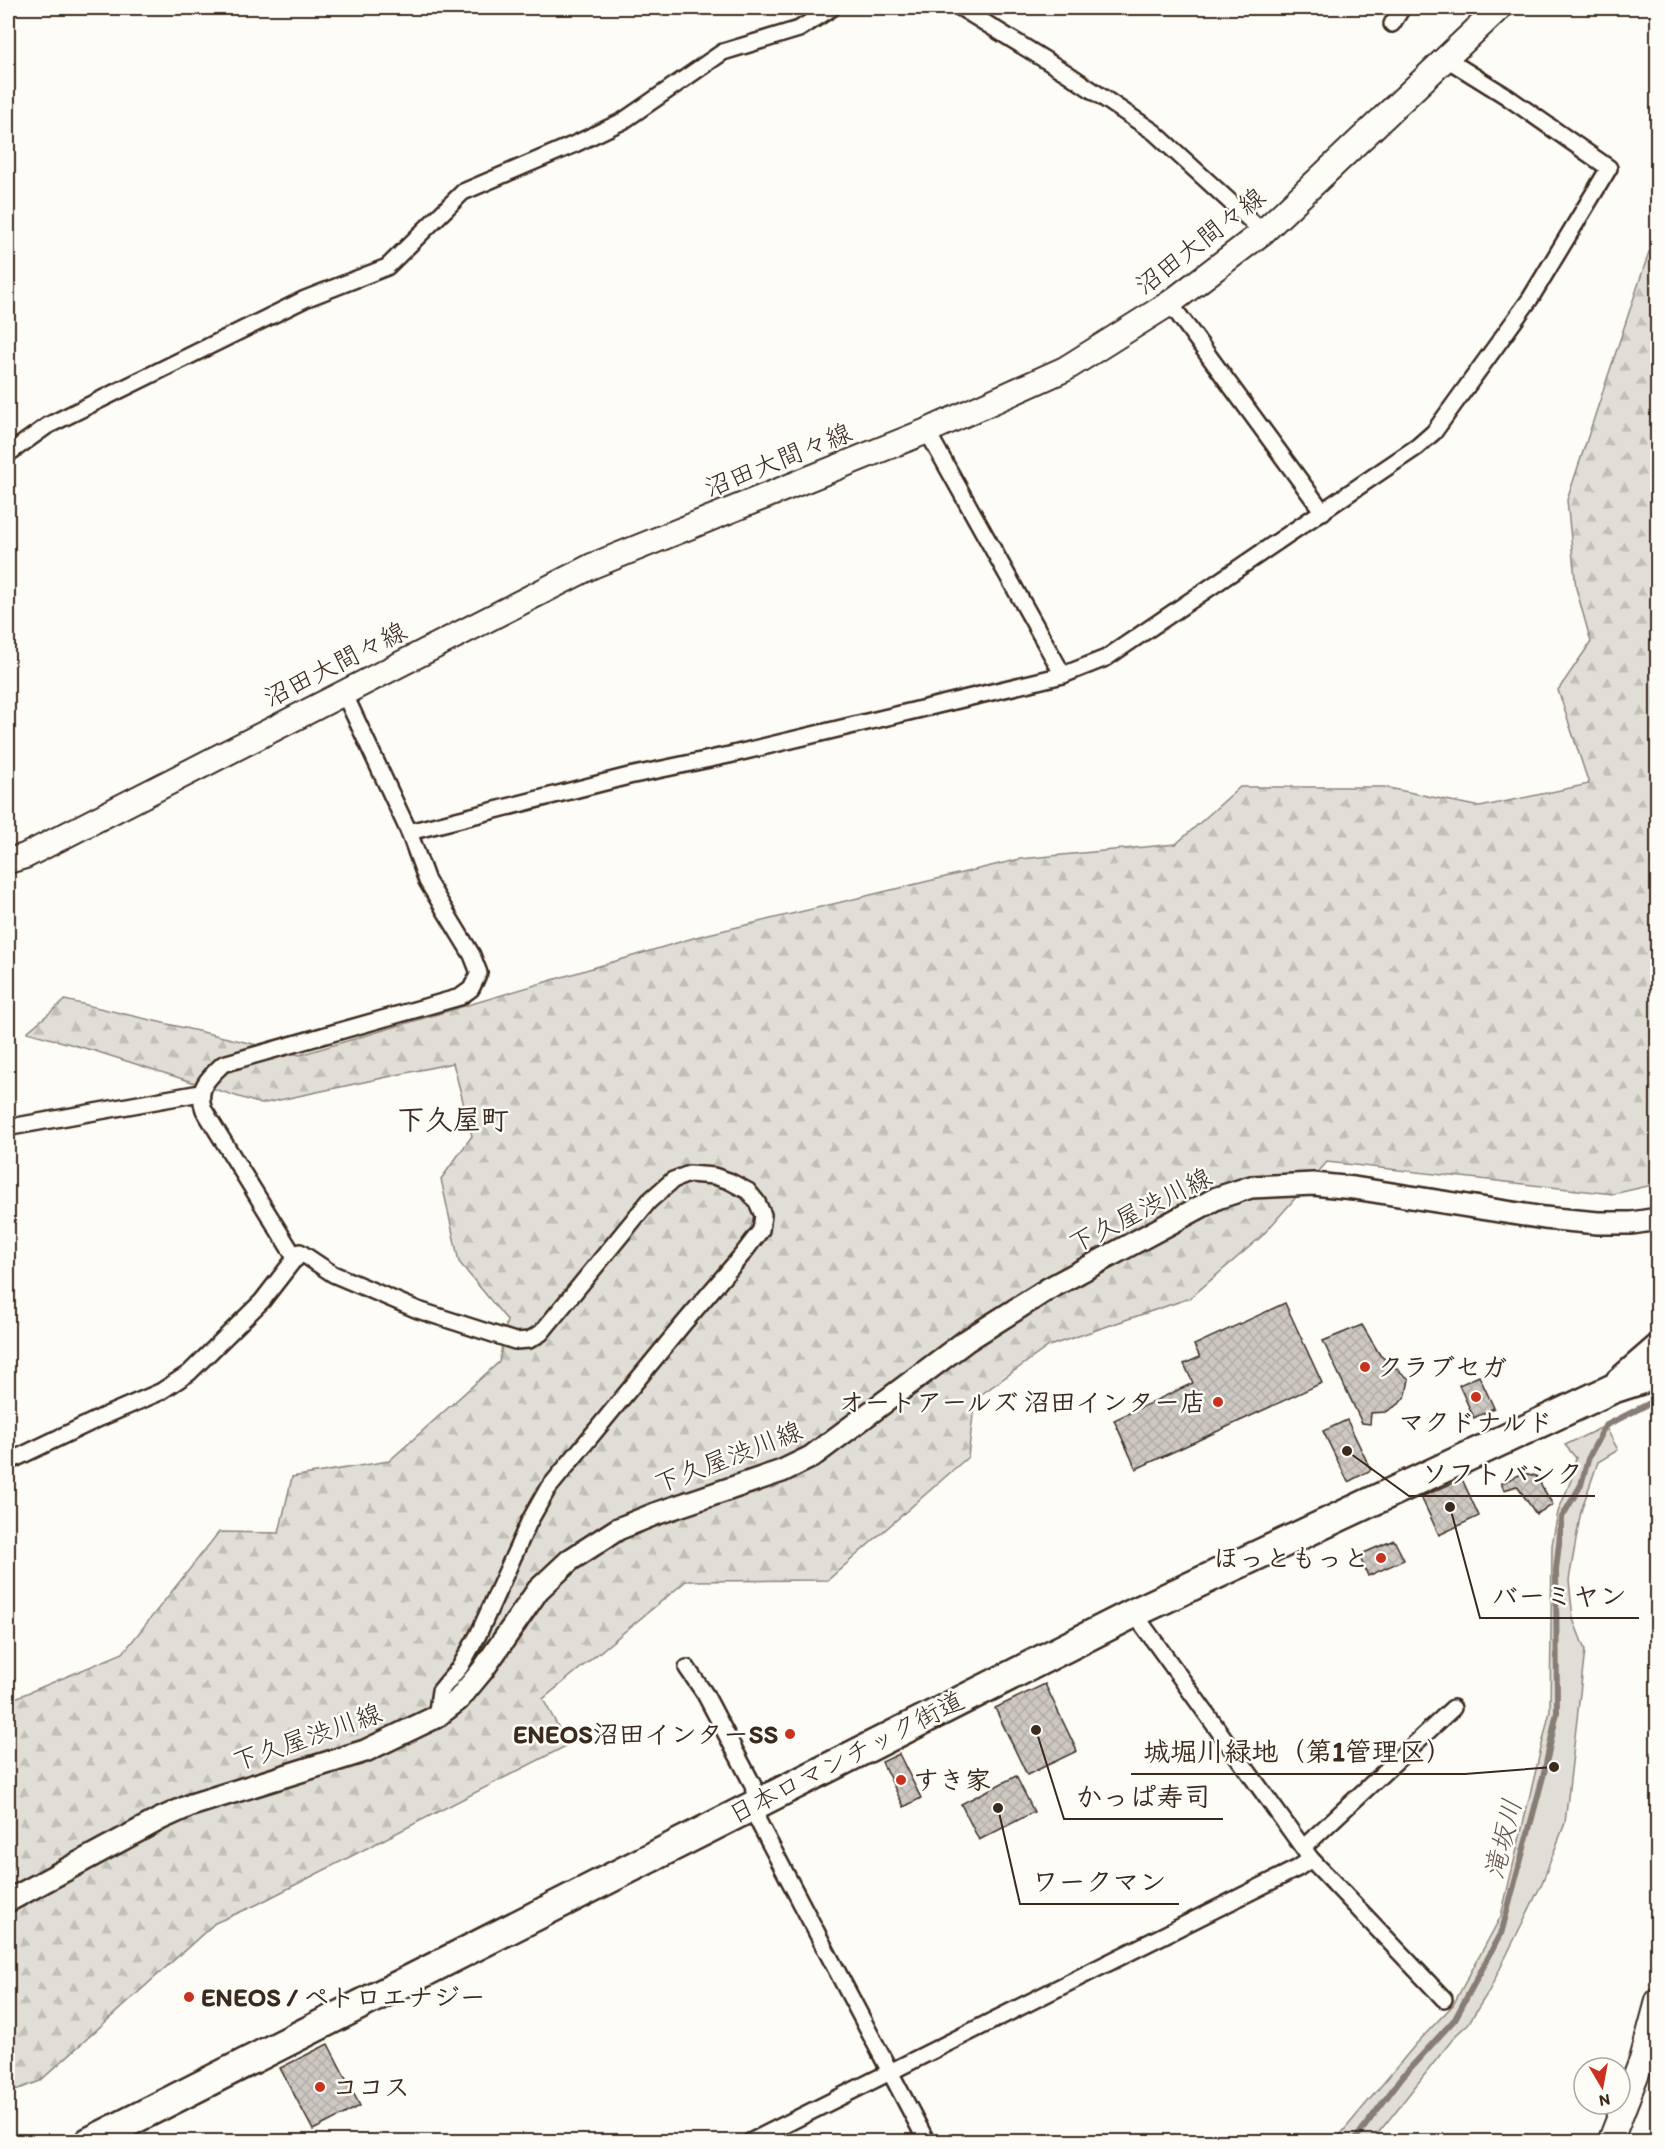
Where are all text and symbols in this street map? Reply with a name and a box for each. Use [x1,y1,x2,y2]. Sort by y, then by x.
street label: 沼田大間々線 [1129,180,1271,302]
street label: 沼田大間々線 [700,416,856,504]
street label: 沼田大間々線 [258,614,412,714]
district label: 下久屋町 [397,1102,509,1136]
street label: 下久屋渋川線 [1063,1160,1217,1260]
place label: クラブセガ [1377,1351,1507,1383]
marker: クラブセガ [1358,1360,1372,1374]
place label: オートアールズ 沼田インター店 [838,1386,1206,1418]
marker: マクドナルド [1469,1390,1483,1404]
marker: オートアールズ 沼田インター店 [1211,1395,1225,1409]
place label: マクドナルド [1399,1406,1553,1438]
street label: 下久屋渋川線 [649,1414,807,1500]
callout: ソフトバンク [1409,1451,1595,1496]
text: ソフトバンク [1421,1457,1583,1490]
place label: ほっともっと [1213,1542,1369,1574]
marker: ほっともっと [1374,1551,1388,1565]
callout: バーミヤン [1480,1573,1639,1618]
text: バーミヤン [1491,1579,1627,1612]
street label: 日本ロマンチック街道 [723,1684,969,1830]
street label: 下久屋渋川線 [228,1696,386,1778]
place label: ENEOS沼田インターSS [513,1718,778,1750]
marker: ENEOS沼田インターSS [783,1727,797,1741]
callout: 城堀川緑地（第1管理区） [1131,1729,1465,1774]
text: 城堀川緑地（第1管理区） [1143,1735,1453,1768]
place label: すき家 [913,1764,991,1796]
marker: すき家 [894,1773,908,1787]
callout: かっぱ寿司 [1064,1774,1223,1819]
text: かっぱ寿司 [1076,1780,1211,1813]
water label: 滝坂川 [1477,1796,1528,1882]
callout: ワークマン [1020,1859,1179,1904]
text: ワークマン [1032,1865,1167,1898]
place label: ENEOS / ペトロエナジー [201,1981,486,2013]
marker: ENEOS / ペトロエナジー [182,1990,196,2004]
north arrow [1572,2056,1632,2116]
place label: ココス [332,2071,410,2103]
marker: ココス [313,2080,327,2094]
text: N [1598,2090,1611,2111]

